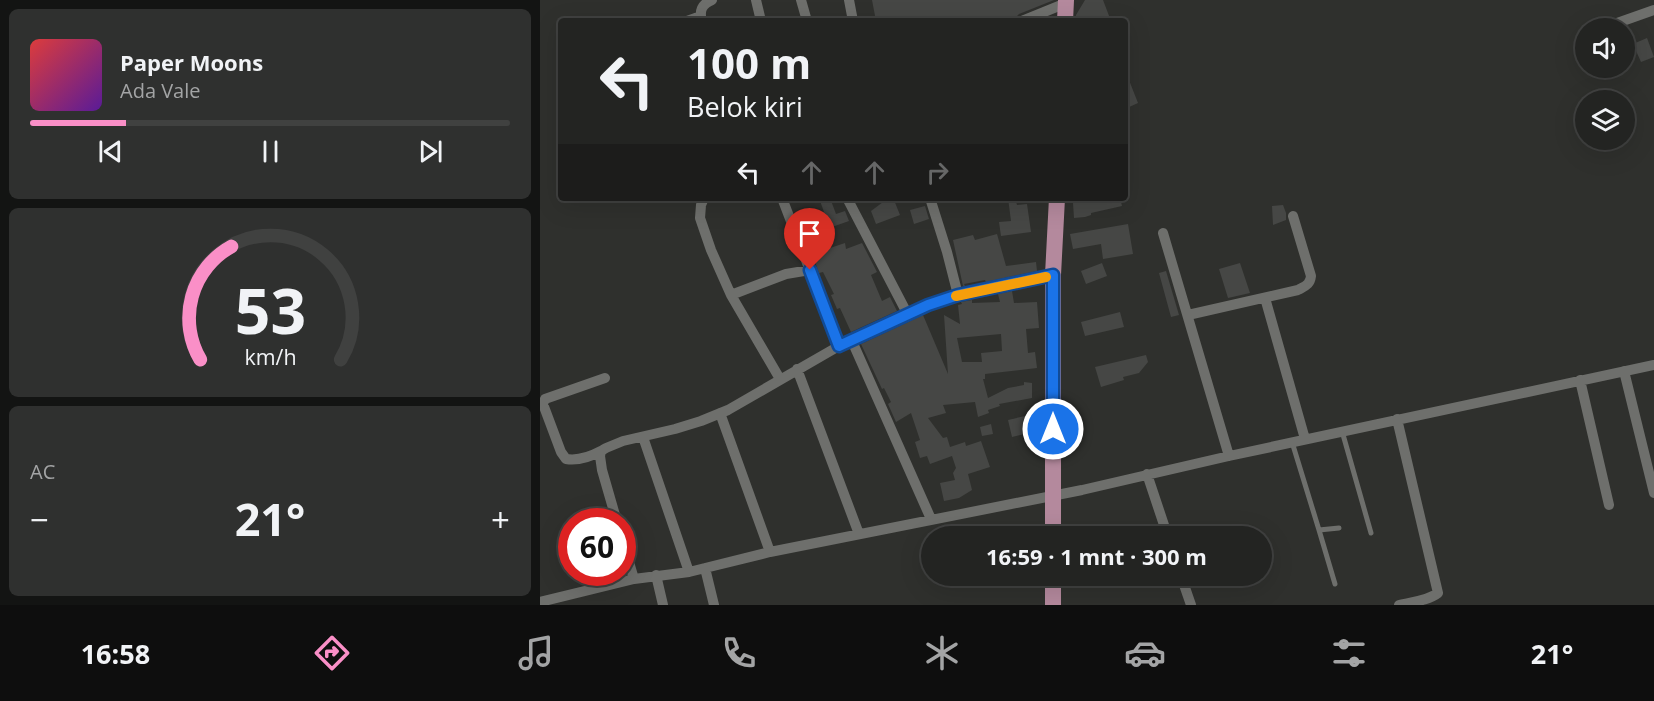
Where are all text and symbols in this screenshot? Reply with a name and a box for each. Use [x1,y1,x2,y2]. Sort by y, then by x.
map controls [1575,18,1635,150]
button: sound [1575,18,1635,78]
text: 100 m [687,34,811,91]
icon: left [588,42,666,120]
text: Paper Moons [120,47,263,77]
text: Ada Vale [120,77,201,104]
text: Belok kiri [687,88,803,125]
button: layers [1575,90,1635,150]
icon: previous [94,135,127,168]
icon: pause [254,135,287,168]
icon: next [414,135,447,168]
icon: left [732,156,765,189]
icon: ahead [795,156,828,189]
icon: ahead [858,156,891,189]
icon: right [921,156,954,189]
pin [784,208,835,270]
icon: arrive [793,217,826,250]
text: 53 [234,267,306,352]
text: km/h [244,342,296,371]
position arrow [1021,397,1085,461]
text: AC [30,458,55,485]
text: 21° [235,488,305,549]
text: − [30,497,49,542]
text: + [491,497,510,542]
speed limit sign: 60 [558,508,636,586]
text: 16:59 · 1 mnt · 300 m [986,541,1207,571]
icon: directions [311,632,353,674]
icon: music [515,632,557,674]
icon: phone [718,632,760,674]
icon: climate [921,632,963,674]
icon: car [1124,632,1166,674]
icon: filters [1328,632,1370,674]
text: 16:58 [81,635,150,672]
text: 21° [1531,635,1573,672]

